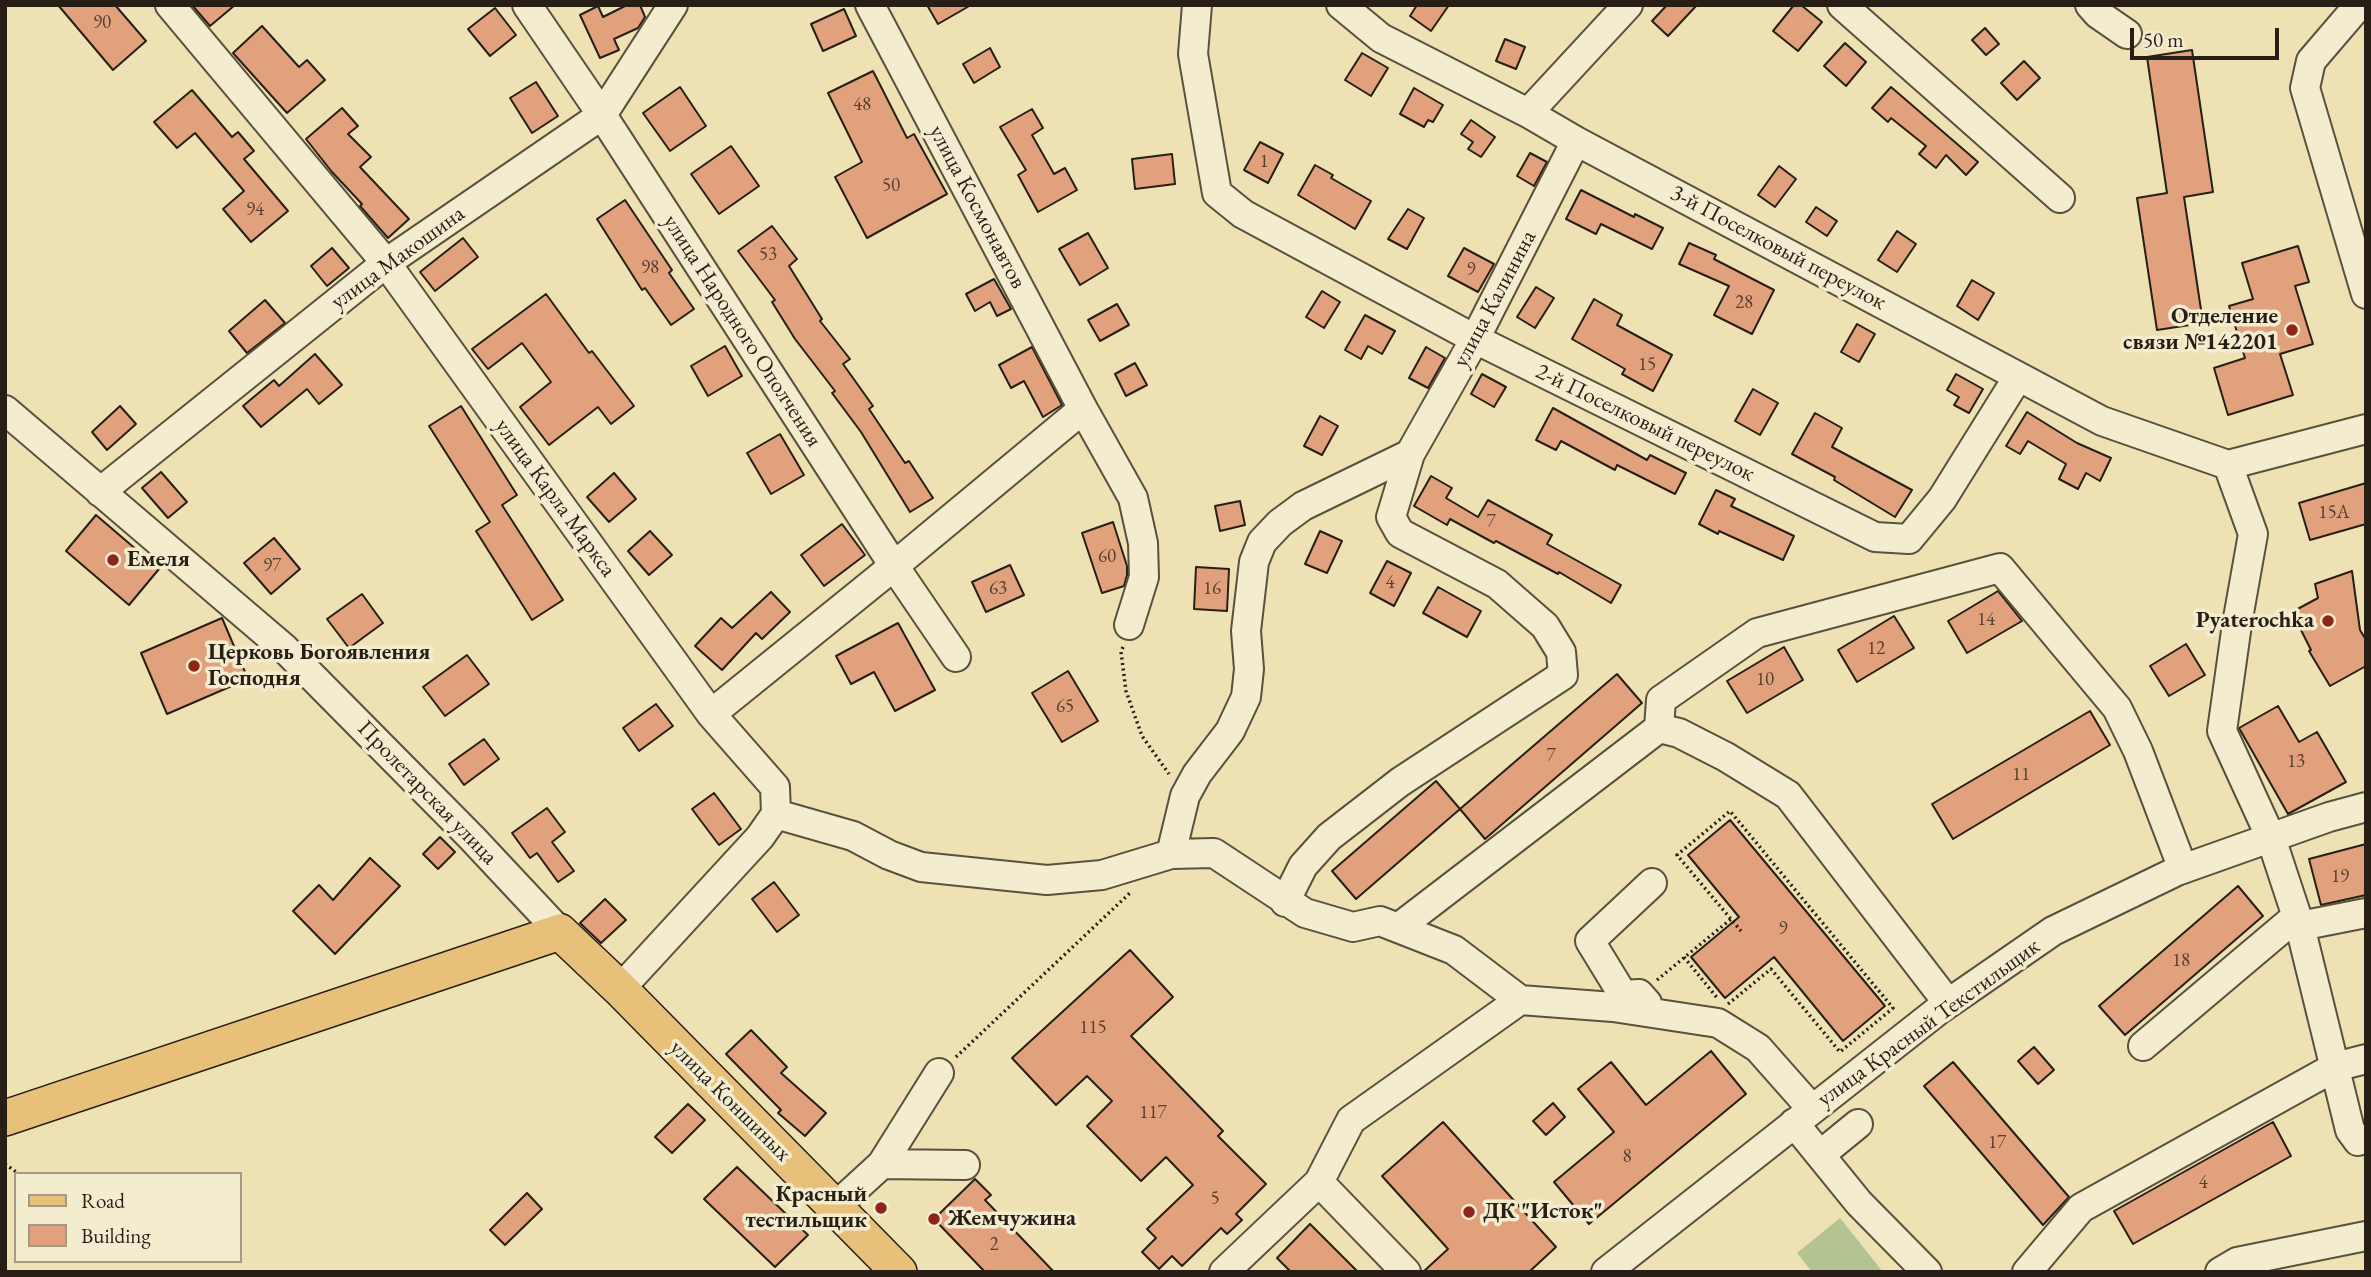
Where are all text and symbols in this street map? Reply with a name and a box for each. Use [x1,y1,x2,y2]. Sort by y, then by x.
house number: 90 [93,12,111,34]
scale bar [2133,14,2282,58]
text: 50 m [2143,26,2184,53]
house number: 48 [853,94,871,116]
street label: улица Космонавтов [922,121,1032,293]
house number: 1 [1259,151,1269,173]
house number: 50 [882,175,900,197]
street label: 3-й Поселковый переулок [1665,179,1891,317]
house number: 94 [246,199,264,221]
street label: улица Макошина [326,200,470,316]
street label: улица Народного Ополчения [656,210,828,452]
street label: улица Калинина [1447,226,1543,372]
house number: 53 [759,244,777,266]
house number: 98 [641,257,659,279]
house number: 9 [1466,259,1476,281]
house number: 28 [1735,292,1753,314]
place label: Отделение связи №142201 [2123,303,2278,357]
marker: Отделение связи №142201 [2284,322,2300,338]
house number: 15 [1638,354,1656,376]
street label: 2-й Поселковый переулок [1531,358,1759,488]
street label: улица Карла Маркса [488,413,622,583]
house number: 15А [2318,502,2350,524]
house number: 7 [1486,511,1496,533]
place label: Емеля [127,546,190,574]
house number: 60 [1098,546,1116,568]
marker: Емеля [105,552,121,568]
house number: 97 [263,555,281,577]
house number: 4 [1385,572,1395,594]
house number: 63 [989,578,1007,600]
house number: 16 [1203,578,1221,600]
place label: Pyaterochka [2196,607,2314,635]
house number: 14 [1977,609,1995,631]
marker: Pyaterochka [2320,613,2336,629]
house number: 12 [1867,638,1885,660]
place label: Церковь Богоявления Господня [208,639,430,693]
marker: Церковь Богоявления Господня [186,658,202,674]
house number: 10 [1756,669,1774,691]
house number: 65 [1056,696,1074,718]
street label: Пролетарская улица [351,715,503,871]
house number: 7 [1546,745,1556,767]
house number: 13 [2287,751,2305,773]
house number: 11 [2012,764,2030,786]
house number: 19 [2331,866,2349,888]
house number: 9 [1778,918,1788,940]
street label: улица Красный Текстильщик [1812,933,2046,1113]
house number: 18 [2172,950,2190,972]
house number: 115 [1079,1017,1107,1039]
street label: улица Коншиных [664,1035,796,1167]
house number: 117 [1139,1102,1167,1124]
house number: 17 [1988,1132,2006,1154]
house number: 8 [1622,1146,1632,1168]
legend [14,1172,242,1263]
house number: 4 [2198,1172,2208,1194]
place label: Красный тестильщик [745,1181,867,1235]
text: Road [81,1187,125,1214]
house number: 5 [1210,1188,1220,1210]
place label: ДК "Исток" [1483,1198,1603,1226]
marker: Красный тестильщик [873,1200,889,1216]
marker: ДК "Исток" [1461,1204,1477,1220]
place label: Жемчужина [948,1205,1076,1233]
marker: Жемчужина [926,1211,942,1227]
text: Building [81,1222,151,1249]
house number: 2 [989,1234,999,1256]

